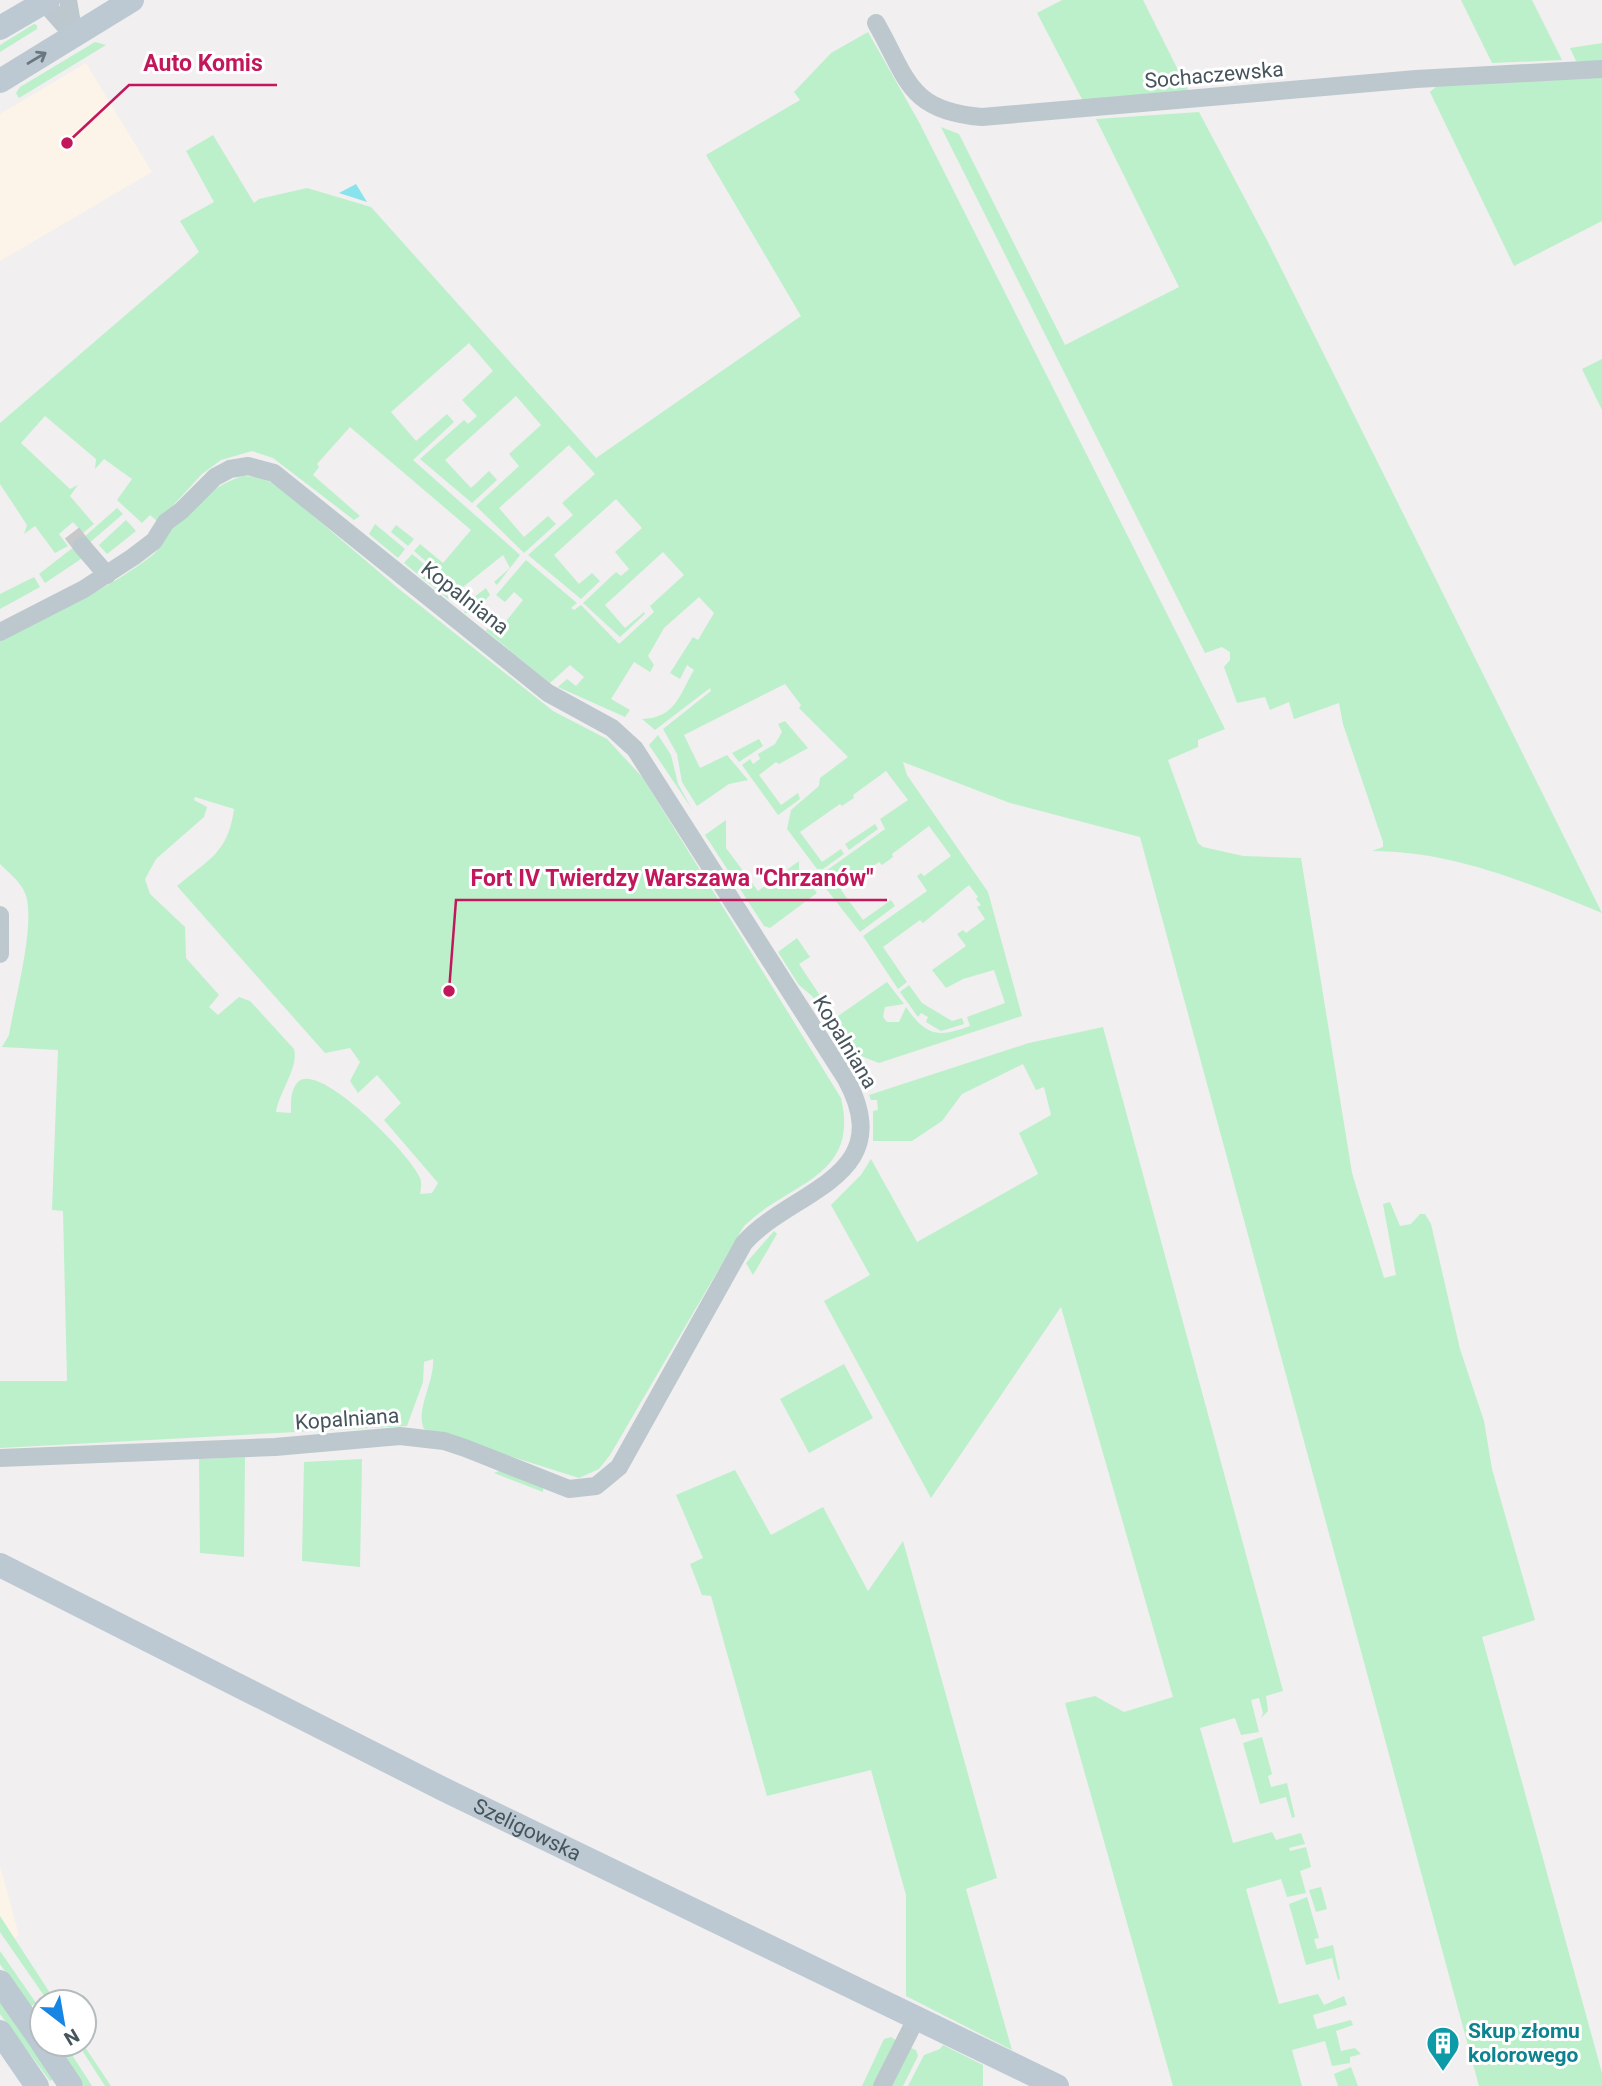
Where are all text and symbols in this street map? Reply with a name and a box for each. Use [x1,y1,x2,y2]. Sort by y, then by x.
callout: Auto Komis [129,41,277,85]
text: Auto Komis [143,50,263,77]
one-way arrow [27,51,47,65]
street label: Sochaczewska [1143,57,1285,93]
street label: Kopalniana [417,556,513,640]
callout: Fort IV Twierdzy Warszawa "Chrzanów" [456,856,887,900]
text: Fort IV Twierdzy Warszawa "Chrzanów" [471,865,873,892]
street label: Kopalniana [808,991,882,1093]
street label: Kopalniana [294,1403,400,1435]
street label: Szeligowska [470,1794,585,1866]
north arrow [28,1988,98,2058]
place label: Skup złomu kolorowego [1468,2019,1580,2067]
text: N [60,2024,83,2050]
building icon: Skup złomu kolorowego [1424,2024,1462,2073]

